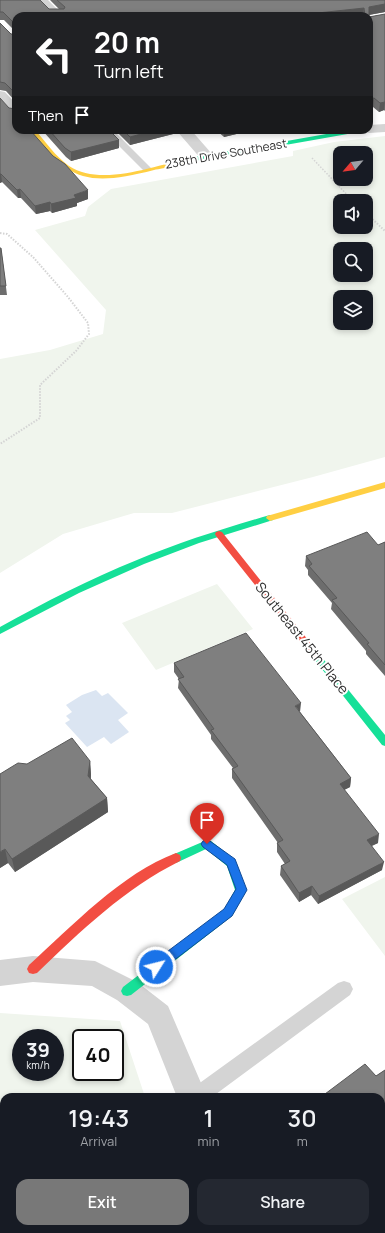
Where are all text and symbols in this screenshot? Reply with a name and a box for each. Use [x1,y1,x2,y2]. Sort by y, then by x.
text: 20 m [94,23,160,61]
icon: left [28,28,80,80]
text: Turn left [94,59,164,83]
icon: arrive [71,104,93,126]
text: Then [28,105,63,126]
street label: 238th Drive Southeast [164,134,288,173]
north arrow [333,146,373,186]
map controls [333,146,373,330]
button: sound [333,194,373,234]
button: search [333,242,373,282]
button: layers [333,290,373,330]
street label: Southeast 45th Place [251,578,354,698]
pin [190,803,224,844]
icon: arrive [196,809,218,831]
position arrow [135,946,177,988]
speed limit sign: 40 [72,1029,124,1081]
text: 39 [26,1036,50,1063]
text: km/h [26,1058,50,1072]
text: 19:43 [68,1101,129,1134]
text: 1 [203,1101,214,1134]
text: 30 [288,1101,317,1134]
text: Arrival [80,1132,117,1150]
text: min [198,1132,219,1150]
text: m [297,1132,308,1150]
button: Exit [16,1179,189,1225]
button: Share [197,1179,369,1225]

